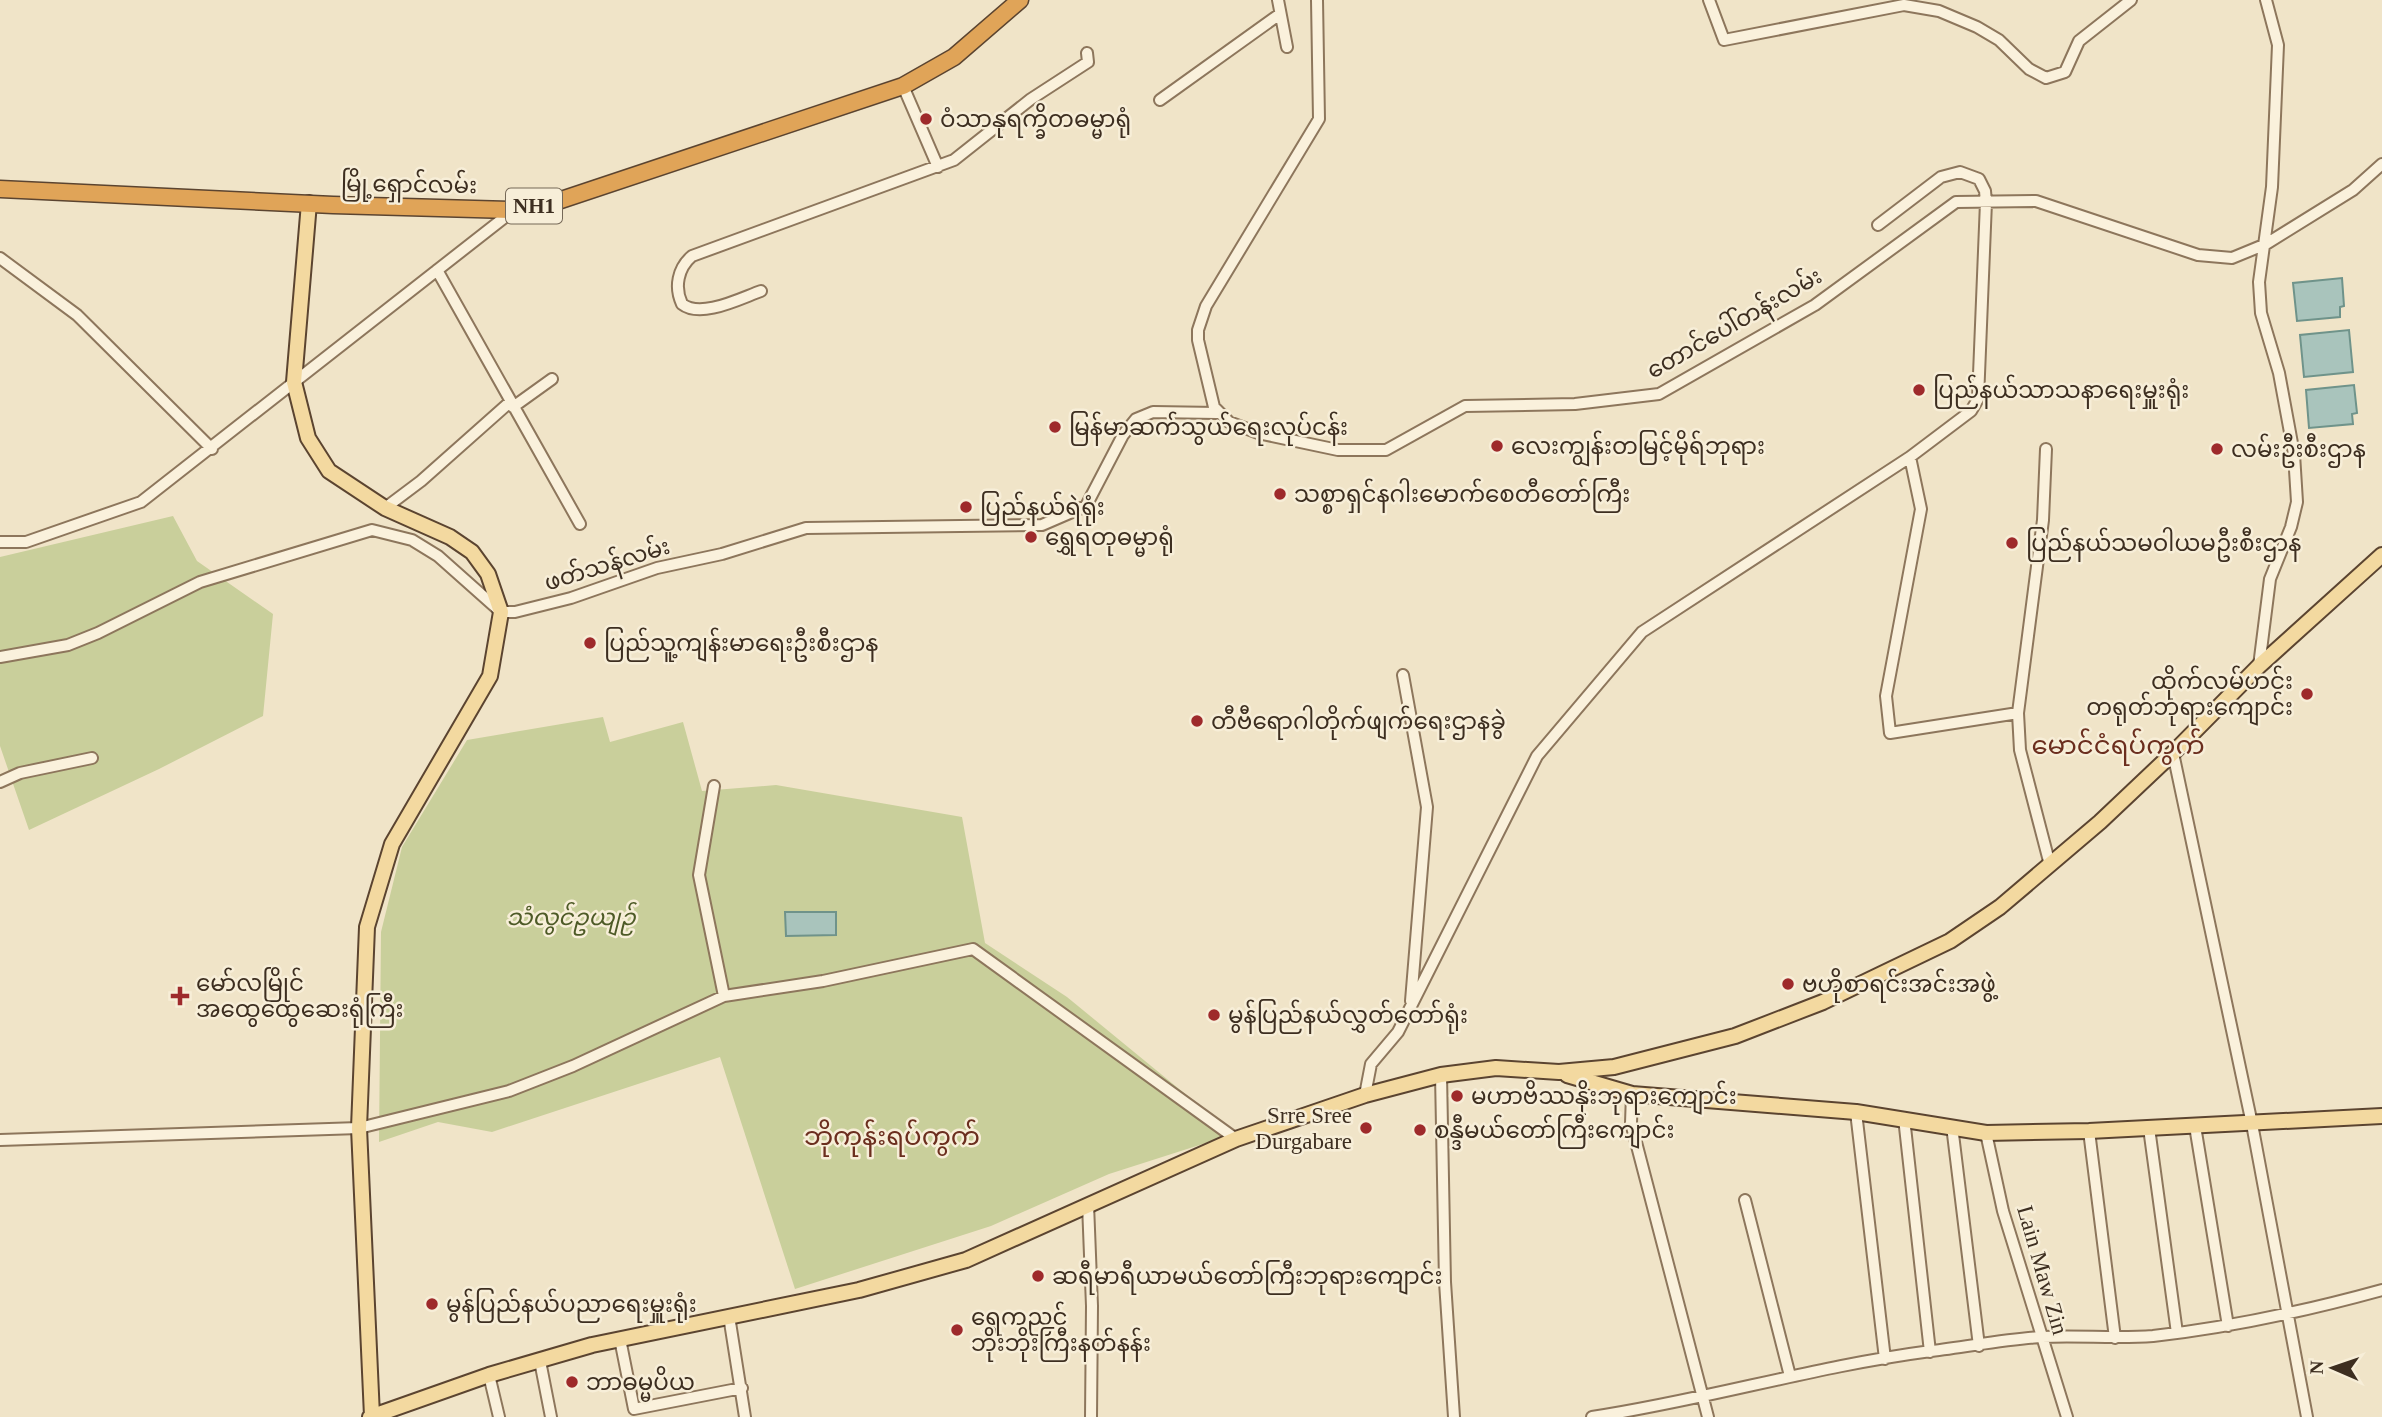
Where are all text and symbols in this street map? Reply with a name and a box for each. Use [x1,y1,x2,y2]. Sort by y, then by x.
place label: ဝံသာနုရက္ခိတဓမ္မာရုံ [940,103,1131,139]
marker: ဝံသာနုရက္ခိတဓမ္မာရုံ [918,111,934,127]
street label: မြို့ရှောင်လမ်း [341,167,477,204]
road number: NH1 [506,188,562,224]
street label: တောင်ပေါ်တန်းလမ်း [1640,260,1829,389]
place label: ပြည်နယ်သာသနာရေးမှူးရုံး [1933,374,2189,409]
marker: ပြည်နယ်သာသနာရေးမှူးရုံး [1911,382,1927,398]
place label: မြန်မာဆက်သွယ်ရေးလုပ်ငန်း [1069,411,1348,446]
marker: မြန်မာဆက်သွယ်ရေးလုပ်ငန်း [1047,419,1063,435]
place label: လေးကျွန်းတမြင့်မိုရ်ဘုရား [1511,430,1765,467]
place label: လမ်းဦးစီးဌာန [2231,433,2366,468]
marker: လေးကျွန်းတမြင့်မိုရ်ဘုရား [1489,438,1505,454]
marker: လမ်းဦးစီးဌာန [2209,441,2225,457]
place label: သစ္စာရှင်နဂါးမောက်စေတီတော်ကြီး [1294,478,1630,514]
marker: သစ္စာရှင်နဂါးမောက်စေတီတော်ကြီး [1272,486,1288,502]
place label: ပြည်နယ်ရဲရုံး [980,491,1105,526]
marker: ပြည်နယ်ရဲရုံး [958,499,974,515]
place label: ရွှေရတုဓမ္မာရုံ [1045,524,1174,557]
place label: ပြည်နယ်သမဝါယမဦးစီးဌာန [2026,527,2301,562]
marker: ရွှေရတုဓမ္မာရုံ [1023,529,1039,545]
street label: ဖတ်သန်လမ်း [540,530,675,601]
marker: ပြည်နယ်သမဝါယမဦးစီးဌာန [2004,535,2020,551]
place label: ပြည်သူ့ကျန်းမာရေးဦးစီးဌာန [604,627,878,662]
marker: ပြည်သူ့ကျန်းမာရေးဦးစီးဌာန [582,635,598,651]
place label: ထိုက်လမ်ဟင်း တရုတ်ဘုရားကျောင်း [2086,665,2293,726]
marker: ထိုက်လမ်ဟင်း တရုတ်ဘုရားကျောင်း [2299,686,2315,702]
place label: တီဗီရောဂါတိုက်ဖျက်ရေးဌာနခွဲ [1211,705,1506,740]
marker: တီဗီရောဂါတိုက်ဖျက်ရေးဌာနခွဲ [1189,713,1205,729]
district label: မောင်ငံရပ်ကွက် [2031,728,2205,766]
park label: သံလွင်ဥယျဉ် [507,901,637,936]
place label: မော်လမြိုင် အထွေထွေဆေးရုံကြီး [196,967,404,1028]
place label: ဗဟိုစာရင်းအင်းအဖွဲ့ [1802,968,1998,1003]
marker: ဗဟိုစာရင်းအင်းအဖွဲ့ [1780,976,1796,992]
marker: မော်လမြိုင် အထွေထွေဆေးရုံကြီး [170,986,190,1006]
place label: မွန်ပြည်နယ်လွှတ်တော်ရုံး [1228,999,1468,1034]
marker: မွန်ပြည်နယ်လွှတ်တော်ရုံး [1206,1007,1222,1023]
place label: မဟာဗိဿနိုးဘုရားကျောင်း [1471,1080,1737,1115]
marker: မဟာဗိဿနိုးဘုရားကျောင်း [1449,1088,1465,1104]
place label: Srre Sree Durgabare [1255,1103,1352,1154]
place label: စန္ဒီမယ်တော်ကြီးကျောင်း [1434,1114,1674,1150]
district label: ဘိုကုန်းရပ်ကွက် [804,1119,980,1157]
marker: Srre Sree Durgabare [1358,1120,1374,1136]
marker: စန္ဒီမယ်တော်ကြီးကျောင်း [1412,1122,1428,1138]
street label: Lain Maw Zin [2012,1203,2073,1338]
place label: ဆရီမာရီယာမယ်တော်ကြီးဘုရားကျောင်း [1052,1260,1443,1295]
marker: ဆရီမာရီယာမယ်တော်ကြီးဘုရားကျောင်း [1030,1268,1046,1284]
place label: မွန်ပြည်နယ်ပညာရေးမှူးရုံး [446,1288,697,1323]
marker: မွန်ပြည်နယ်ပညာရေးမှူးရုံး [424,1296,440,1312]
place label: ရွှေကညင် ဘိုးဘိုးကြီးနတ်နန်း [971,1301,1151,1362]
marker: ရွှေကညင် ဘိုးဘိုးကြီးနတ်နန်း [949,1322,965,1338]
north arrow [2298,1333,2368,1403]
text: N [2306,1360,2327,1375]
place label: ဘာဓမ္မပိယ [586,1366,695,1402]
marker: ဘာဓမ္မပိယ [564,1374,580,1390]

